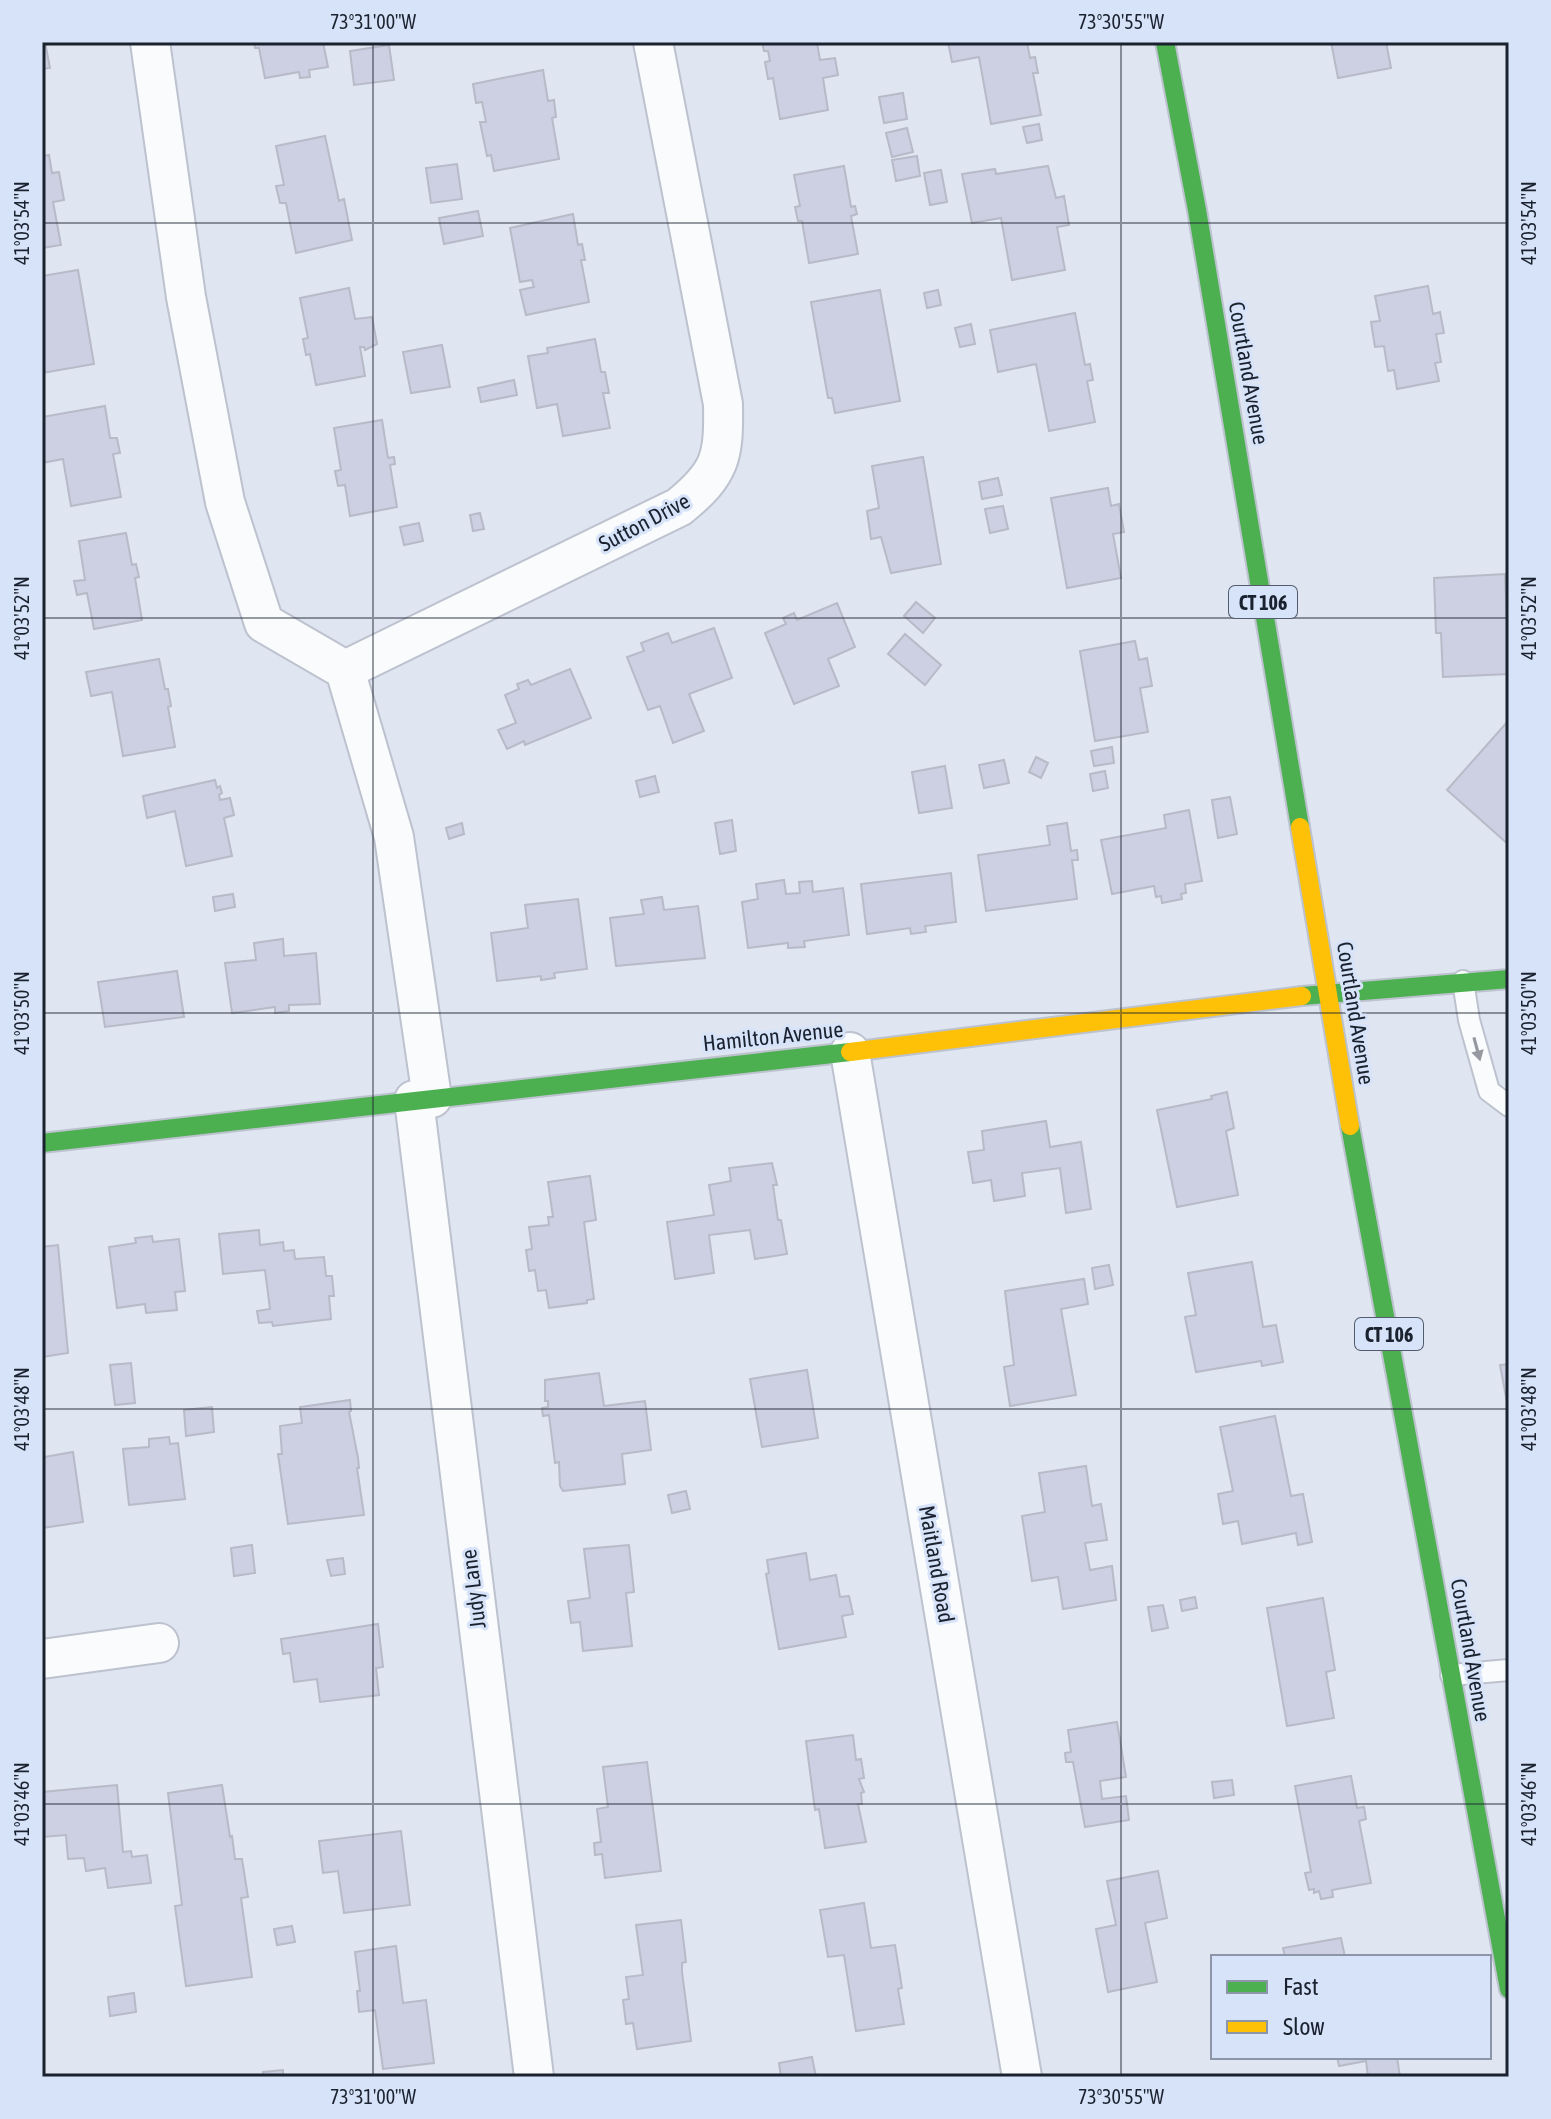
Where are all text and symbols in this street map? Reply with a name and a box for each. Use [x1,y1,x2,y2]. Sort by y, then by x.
text: 73°31'00"W [330,10,417,33]
text: 73°30'55"W [1078,10,1165,33]
text: 41°03'54"N [10,181,33,265]
text: 41°03'54"N [1517,181,1540,265]
street label: Courtland Avenue [1224,300,1274,446]
street label: Sutton Drive [594,487,694,557]
text: 41°03'52"N [10,576,33,660]
text: 41°03'52"N [1517,576,1540,660]
road number: CT 106 [1229,586,1297,618]
street label: Courtland Avenue [1332,940,1380,1086]
text: 41°03'50"N [10,971,33,1055]
text: 41°03'50"N [1517,971,1540,1055]
street label: Hamilton Avenue [702,1016,844,1056]
one-way arrow [1471,1037,1484,1061]
road number: CT 106 [1355,1318,1423,1350]
text: 41°03'48"N [10,1367,33,1451]
text: 41°03'48"N [1517,1367,1540,1451]
street label: Maitland Road [914,1503,960,1625]
street label: Judy Lane [455,1548,491,1630]
street label: Courtland Avenue [1446,1577,1496,1723]
text: 41°03'46"N [10,1762,33,1846]
text: 41°03'46"N [1517,1762,1540,1846]
legend [1211,1955,1491,2059]
text: Fast [1283,1973,1319,2000]
text: Slow [1283,2013,1325,2040]
text: 73°31'00"W [330,2085,417,2108]
text: 73°30'55"W [1078,2085,1165,2108]

